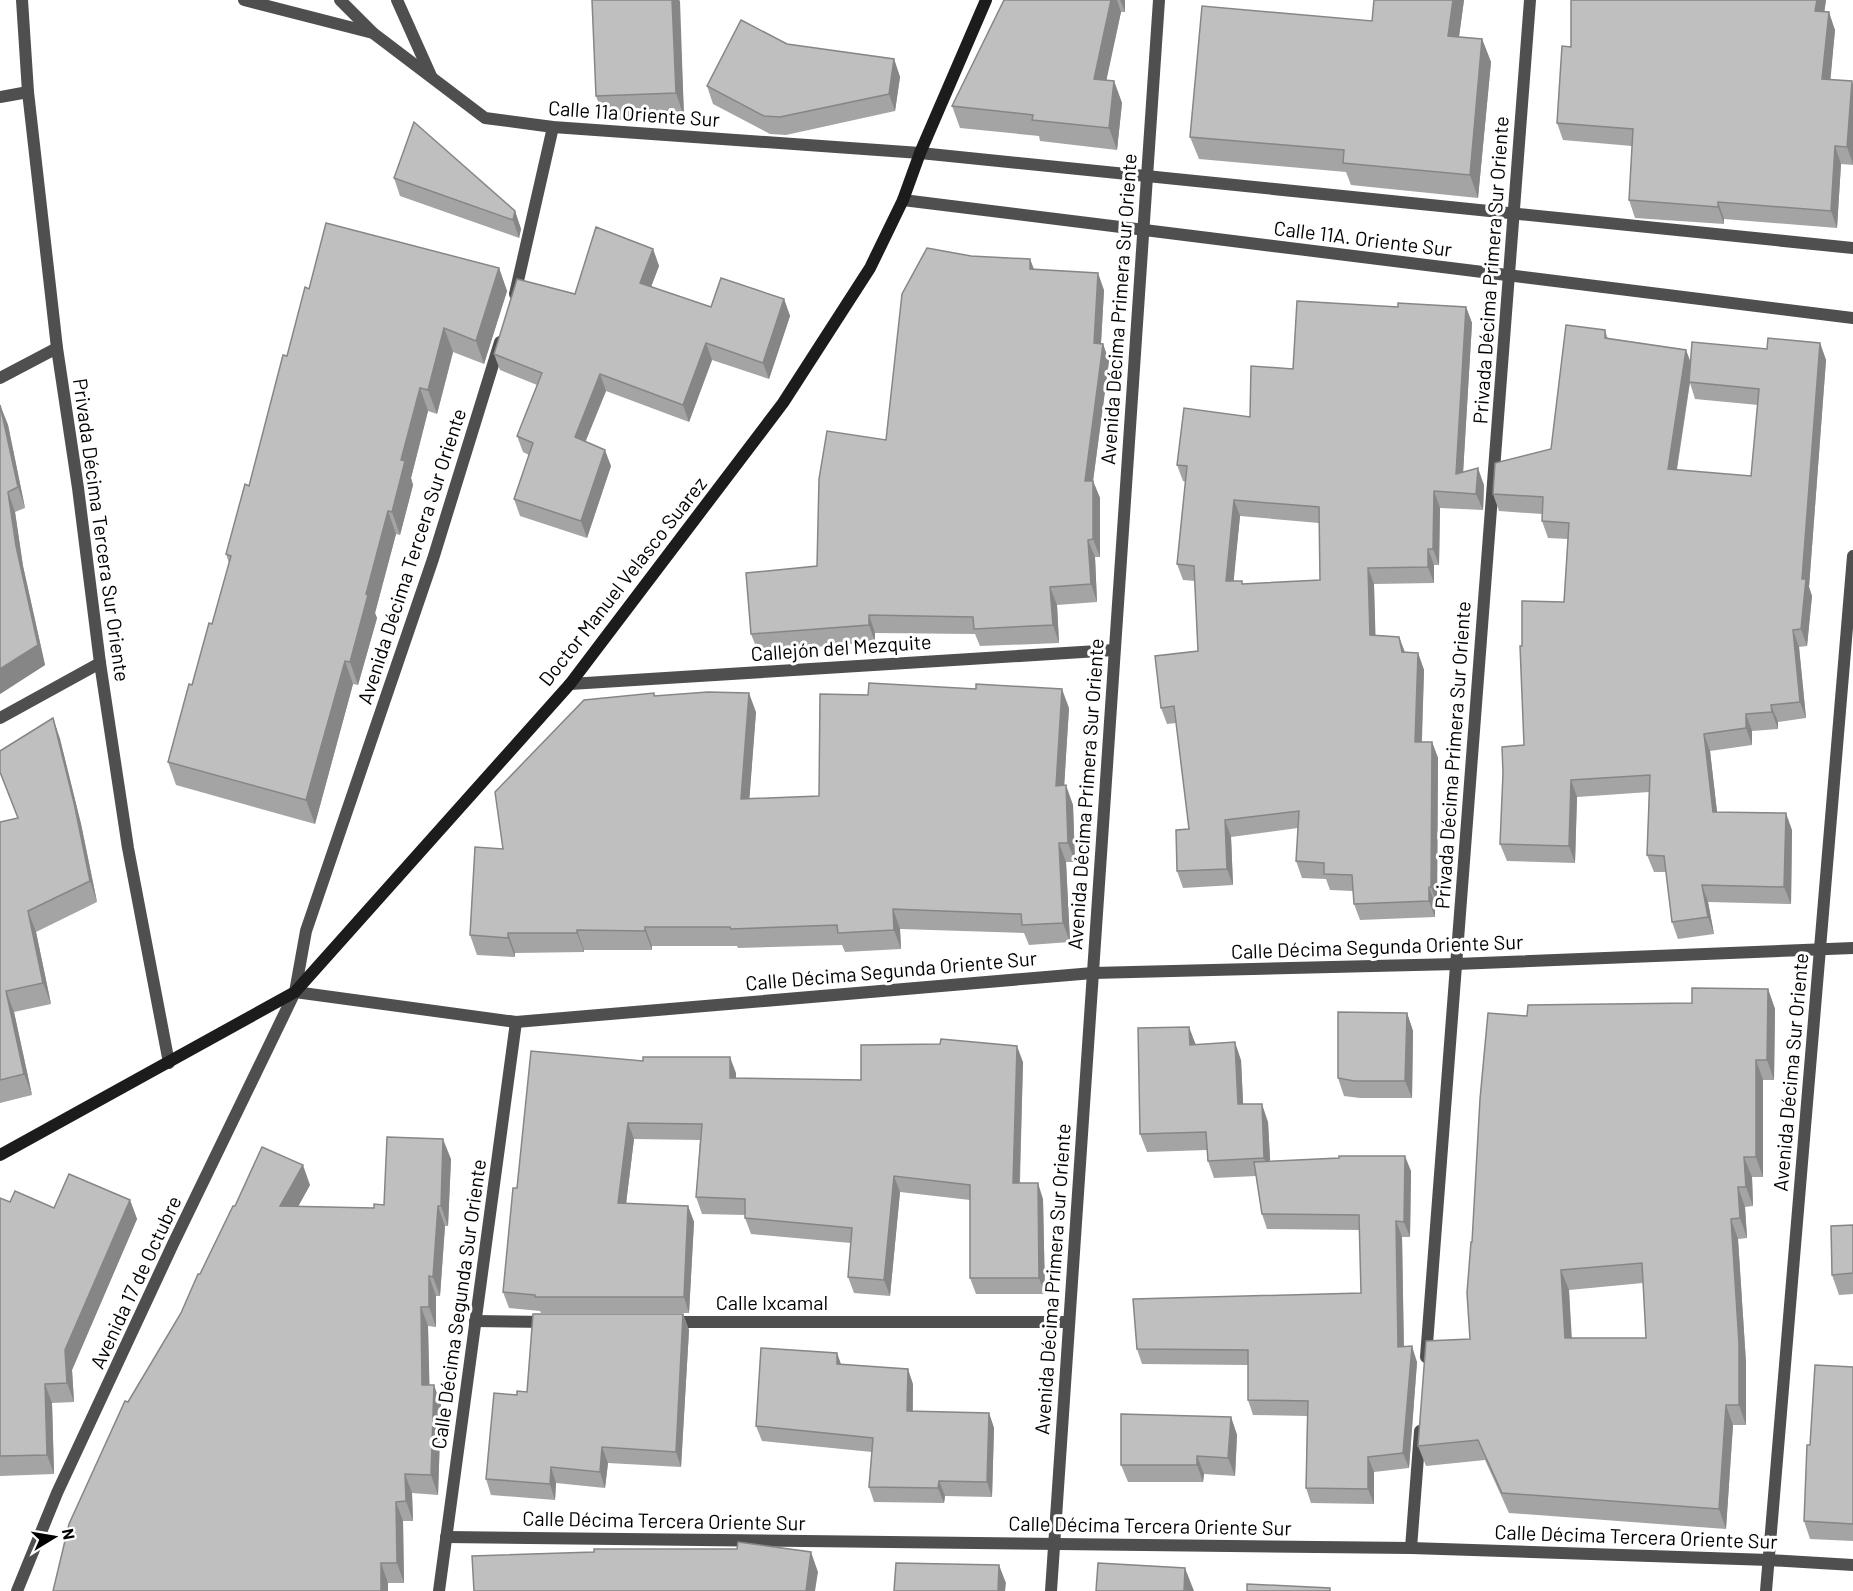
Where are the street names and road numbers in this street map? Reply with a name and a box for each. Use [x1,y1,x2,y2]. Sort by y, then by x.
street label: Calle 11a Oriente Sur [547,95,721,131]
street label: Privada Décima Primera Sur Oriente [1467,115,1513,425]
street label: Avenida Décima Primera Sur Oriente [1095,153,1141,465]
street label: Calle 11A. Oriente Sur [1272,215,1454,261]
street label: Privada Décima Tercera Sur Oriente [69,377,135,683]
street label: Avenida Décima Tercera Sur Oriente [352,405,470,707]
street label: Doctor Manuel Velasco Suarez [533,472,711,690]
street label: Privada Décima Primera Sur Oriente [1429,600,1475,910]
street label: Callejón del Mezquite [750,629,932,665]
street label: Avenida Décima Primera Sur Oriente [1062,638,1108,950]
street label: Calle Décima Segunda Oriente Sur [1230,929,1524,963]
street label: Calle Décima Segunda Oriente Sur [744,945,1038,995]
street label: Avenida Décima Sur Oriente [1768,952,1812,1192]
street label: Avenida Décima Primera Sur Oriente [1029,1123,1075,1435]
street label: Calle Décima Segunda Sur Oriente [426,1158,490,1450]
street label: Avenida 17 de Octubre [84,1192,186,1372]
street label: Calle Ixcamal [716,1290,828,1314]
street label: Calle Décima Tercera Oriente Sur [522,1506,806,1534]
street label: Calle Décima Tercera Oriente Sur [1008,1511,1292,1539]
street label: Calle Décima Tercera Oriente Sur [1494,1519,1778,1553]

